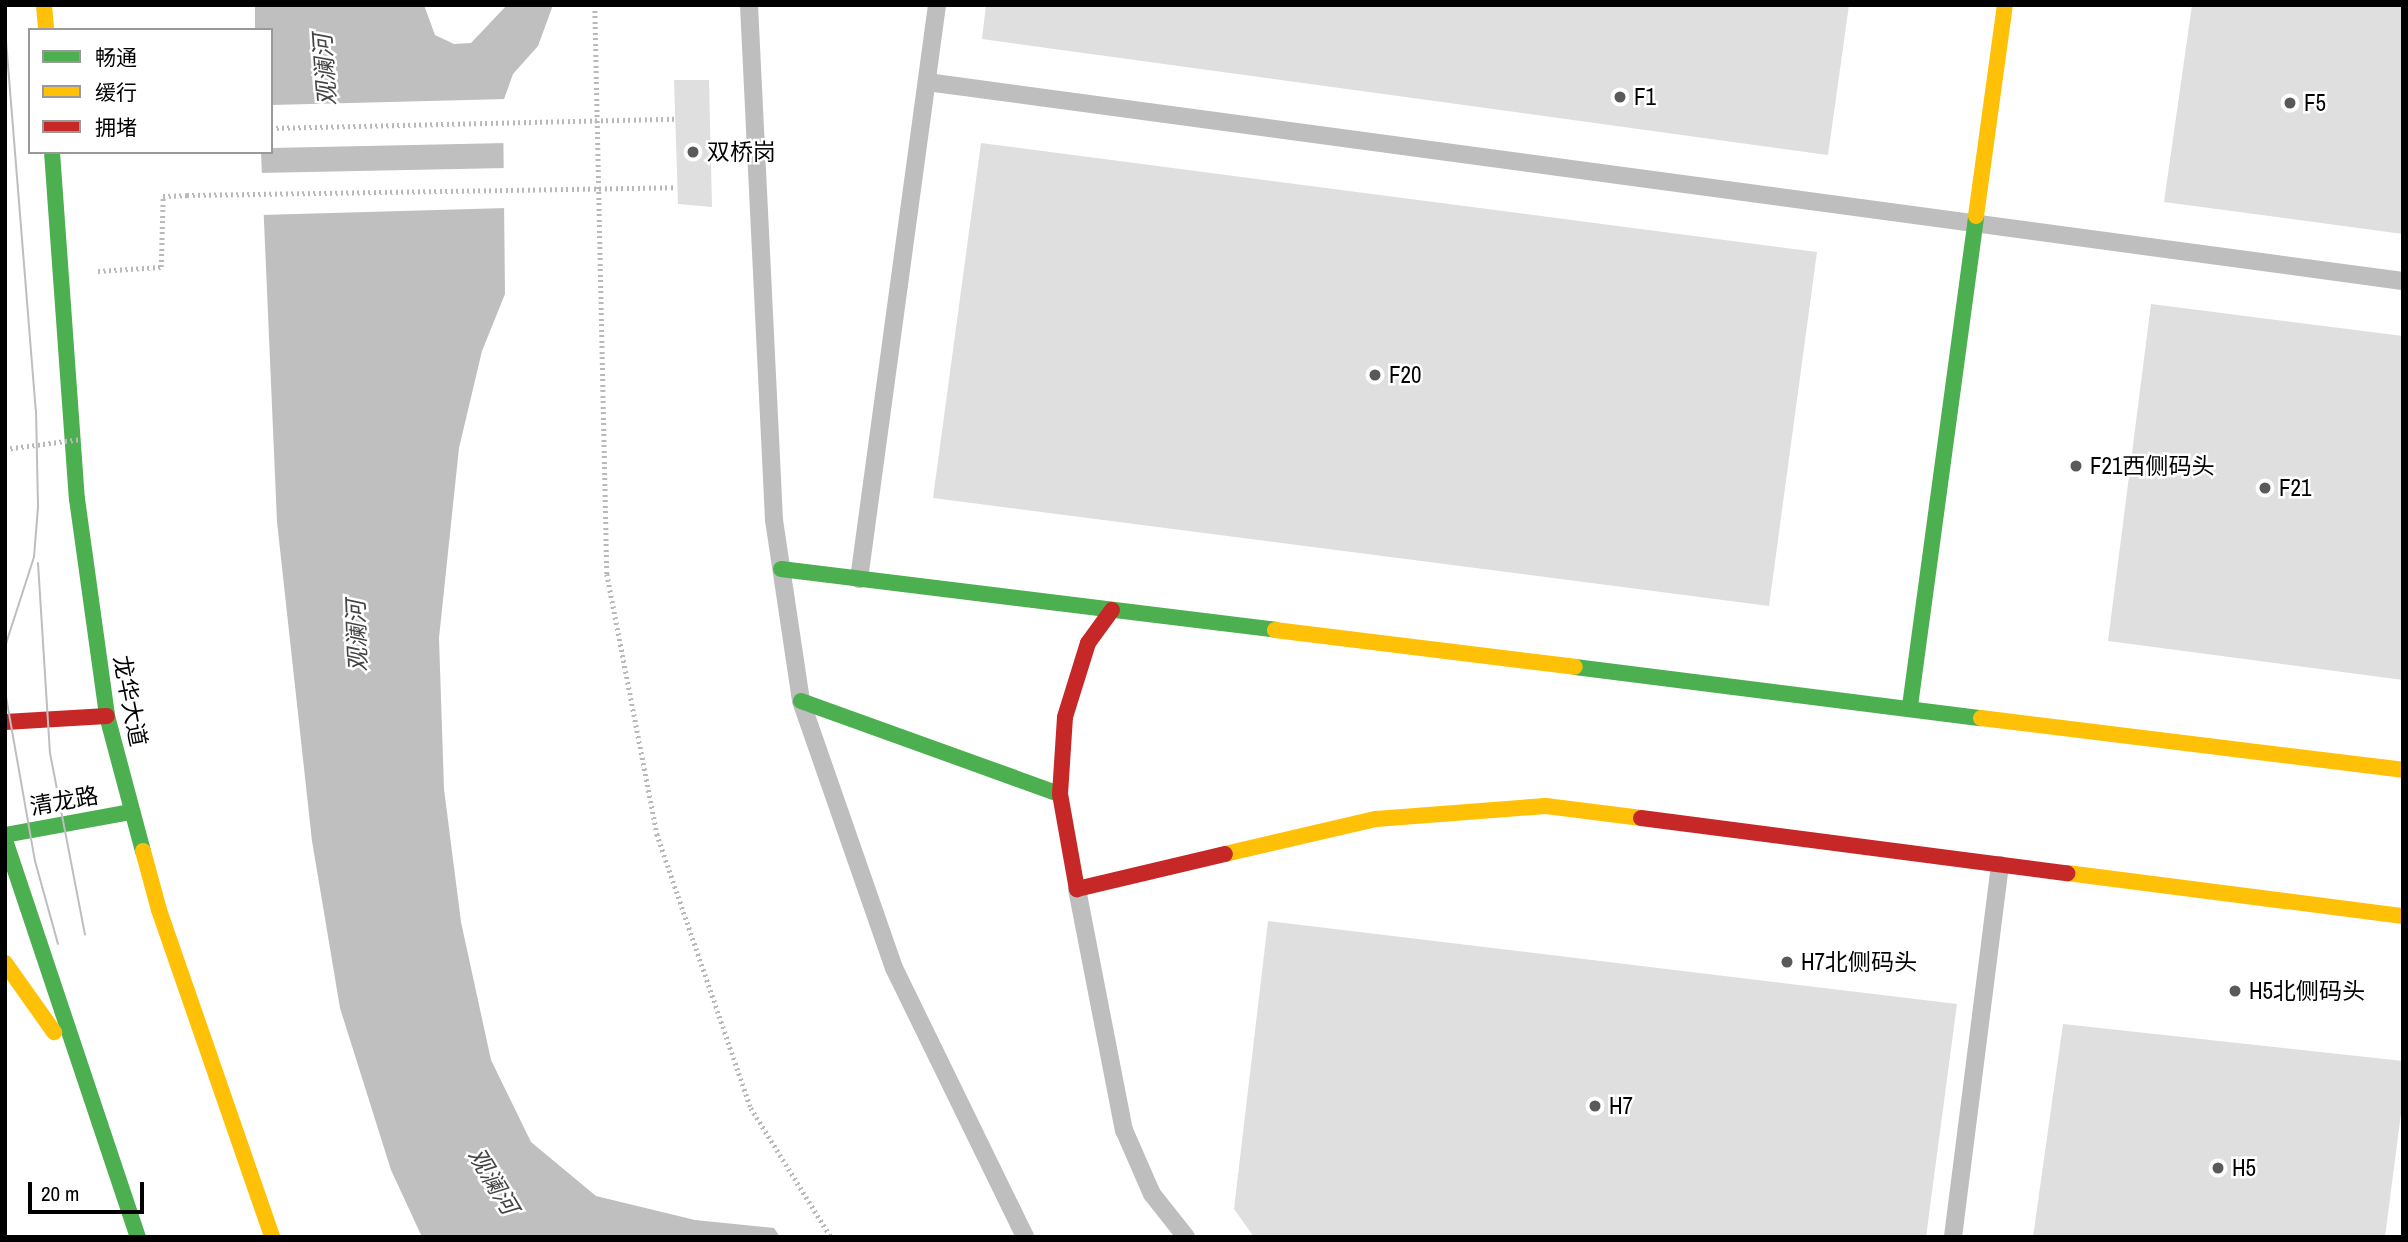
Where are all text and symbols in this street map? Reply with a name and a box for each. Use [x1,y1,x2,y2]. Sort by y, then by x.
legend [28,28,273,154]
water label: 观澜河 [308,33,342,107]
text: 畅通 [95,43,137,72]
text: 缓行 [95,78,137,107]
place label: F1 [1634,83,1656,111]
marker: F1 [1612,89,1628,105]
place label: F5 [2304,89,2326,117]
marker: F5 [2282,95,2298,111]
text: 拥堵 [95,113,137,142]
place label: 双桥岗 [707,138,776,166]
marker: 双桥岗 [685,144,701,160]
place label: F20 [1389,361,1421,389]
marker: F20 [1367,367,1383,383]
place label: F21西侧码头 [2090,452,2214,480]
marker: F21西侧码头 [2068,458,2084,474]
place label: F21 [2279,474,2311,502]
marker: F21 [2257,480,2273,496]
water label: 观澜河 [341,600,373,672]
street label: 龙华大道 [108,653,152,749]
street label: 清龙路 [28,781,100,821]
place label: H7北侧码头 [1801,948,1917,976]
marker: H7北侧码头 [1779,954,1795,970]
place label: H5北侧码头 [2249,977,2365,1005]
marker: H5北侧码头 [2227,983,2243,999]
place label: H7 [1609,1092,1633,1120]
marker: H7 [1587,1098,1603,1114]
water label: 观澜河 [462,1143,524,1219]
place label: H5 [2232,1154,2256,1182]
marker: H5 [2210,1160,2226,1176]
scale bar [32,1168,147,1212]
text: 20 m [41,1179,79,1208]

